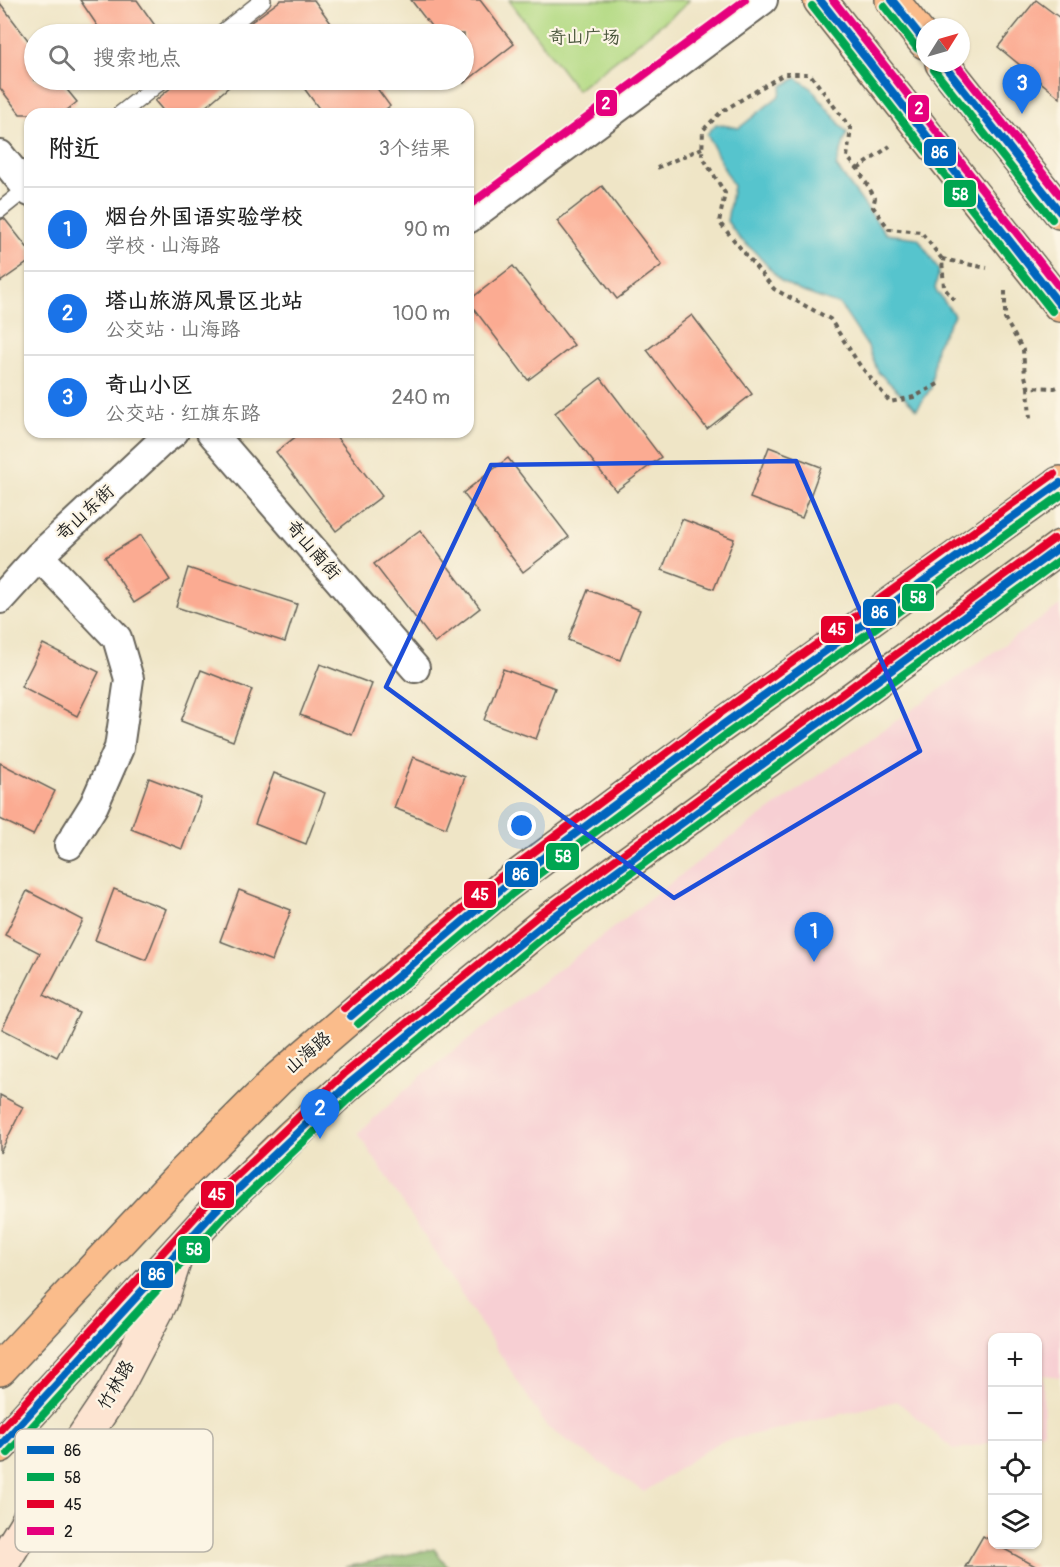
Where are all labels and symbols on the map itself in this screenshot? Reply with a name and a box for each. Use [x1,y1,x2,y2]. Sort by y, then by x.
north arrow [916,18,970,72]
park label: 奇山广场 [548,26,620,49]
pin: 3 [1002,64,1042,114]
line badge: 2 [595,89,618,117]
text: 2 [602,94,611,114]
line badge: 2 [907,94,930,123]
text: 2 [915,99,924,119]
line badge: 86 [923,138,957,167]
text: 86 [931,143,949,163]
line badge: 58 [943,179,977,208]
text: 58 [952,185,968,205]
street label: 奇山东街 [51,480,119,546]
street label: 奇山南街 [281,515,345,585]
line badge: 58 [901,583,935,612]
text: 58 [910,588,926,608]
line badge: 86 [862,598,897,627]
text: 86 [871,603,889,623]
line badge: 45 [820,615,854,644]
text: 45 [828,620,846,640]
your location [507,811,536,840]
line badge: 58 [545,842,580,871]
text: 58 [555,847,571,867]
line badge: 86 [504,860,539,888]
text: 86 [512,865,530,885]
line badge: 45 [463,880,497,909]
text: 45 [471,885,489,905]
pin: 1 [794,912,834,962]
street label: 山海路 [280,1027,336,1079]
pin: 2 [300,1090,340,1139]
line badge: 45 [200,1180,235,1209]
text: 45 [208,1185,226,1205]
line badge: 58 [177,1235,211,1264]
text: 58 [186,1240,202,1260]
line badge: 86 [140,1260,174,1289]
text: 86 [148,1265,166,1285]
street label: 竹林路 [93,1356,139,1414]
legend [15,1429,213,1552]
text: 86 [64,1441,81,1461]
text: 58 [64,1468,81,1488]
text: 45 [64,1495,82,1515]
text: 2 [64,1522,73,1542]

